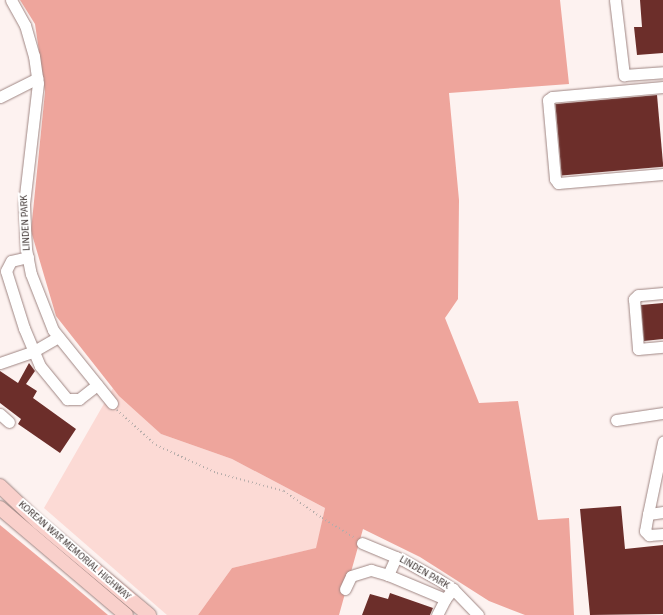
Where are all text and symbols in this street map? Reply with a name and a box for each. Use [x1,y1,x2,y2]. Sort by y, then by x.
street label: LINDEN PARK [19,195,33,251]
street label: KOREAN WAR MEMORIAL HIGHWAY [15,499,133,603]
street label: LINDEN PARK [397,554,451,592]

